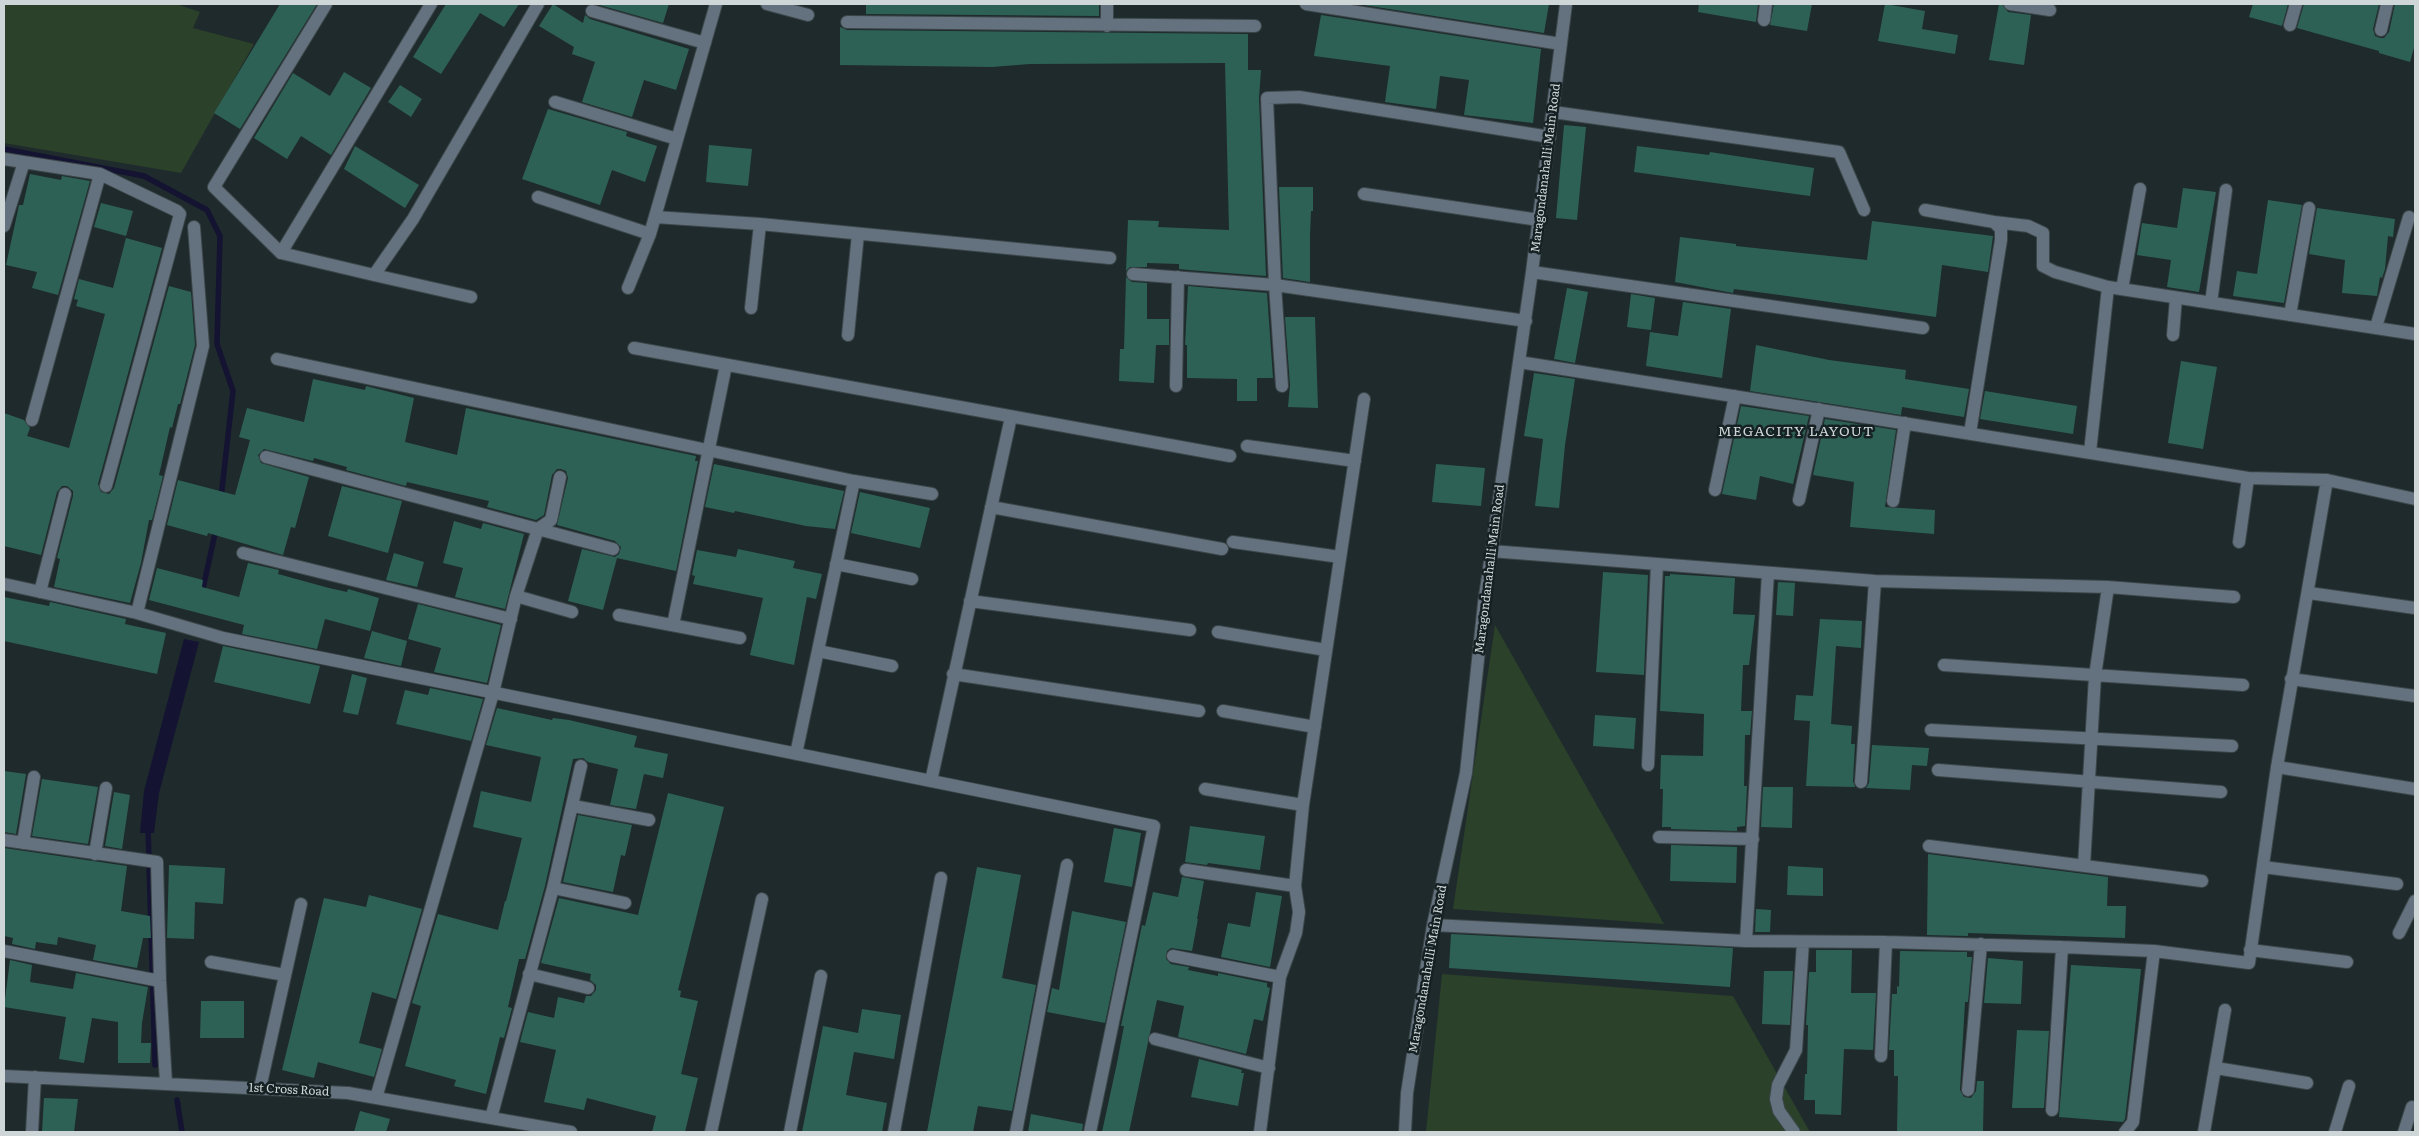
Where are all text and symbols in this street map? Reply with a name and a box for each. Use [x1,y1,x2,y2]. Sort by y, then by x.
street label: Maragondanahalli Main Road [1528,83,1564,253]
district label: MEGACITY LAYOUT [1716,424,1876,440]
street label: Maragondanahalli Main Road [1472,484,1508,654]
street label: Maragondanahalli Main Road [1406,884,1450,1054]
street label: 1st Cross Road [248,1081,330,1099]

